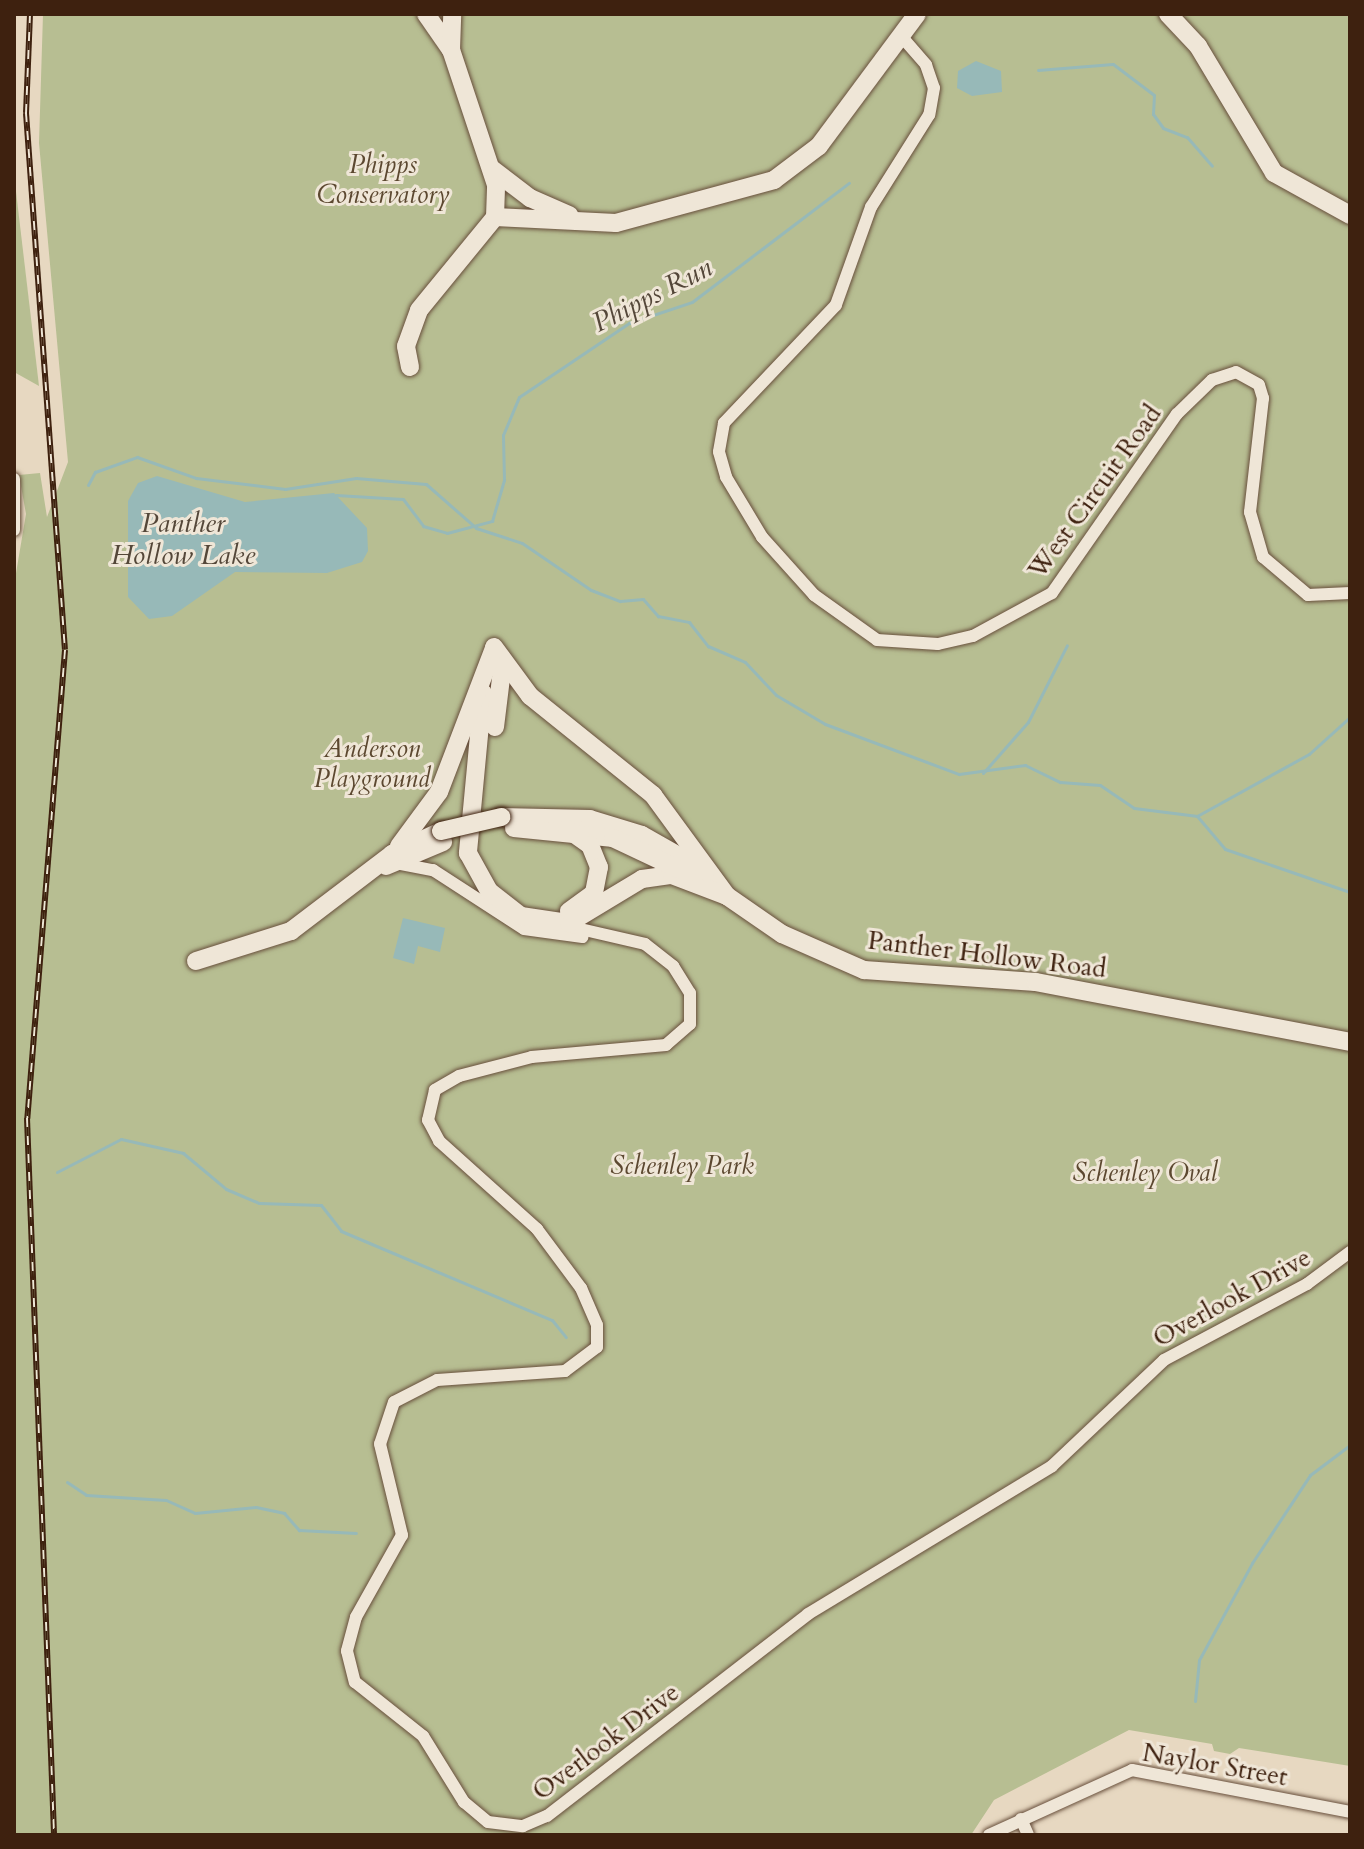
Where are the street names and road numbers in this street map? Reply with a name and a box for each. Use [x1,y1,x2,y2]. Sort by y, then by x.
street label: West Circuit Road [1022,399,1168,585]
street label: Panther Hollow Road [866,925,1108,985]
street label: Overlook Drive [1148,1242,1316,1354]
street label: Overlook Drive [527,1677,685,1807]
street label: Naylor Street [1140,1737,1290,1793]

